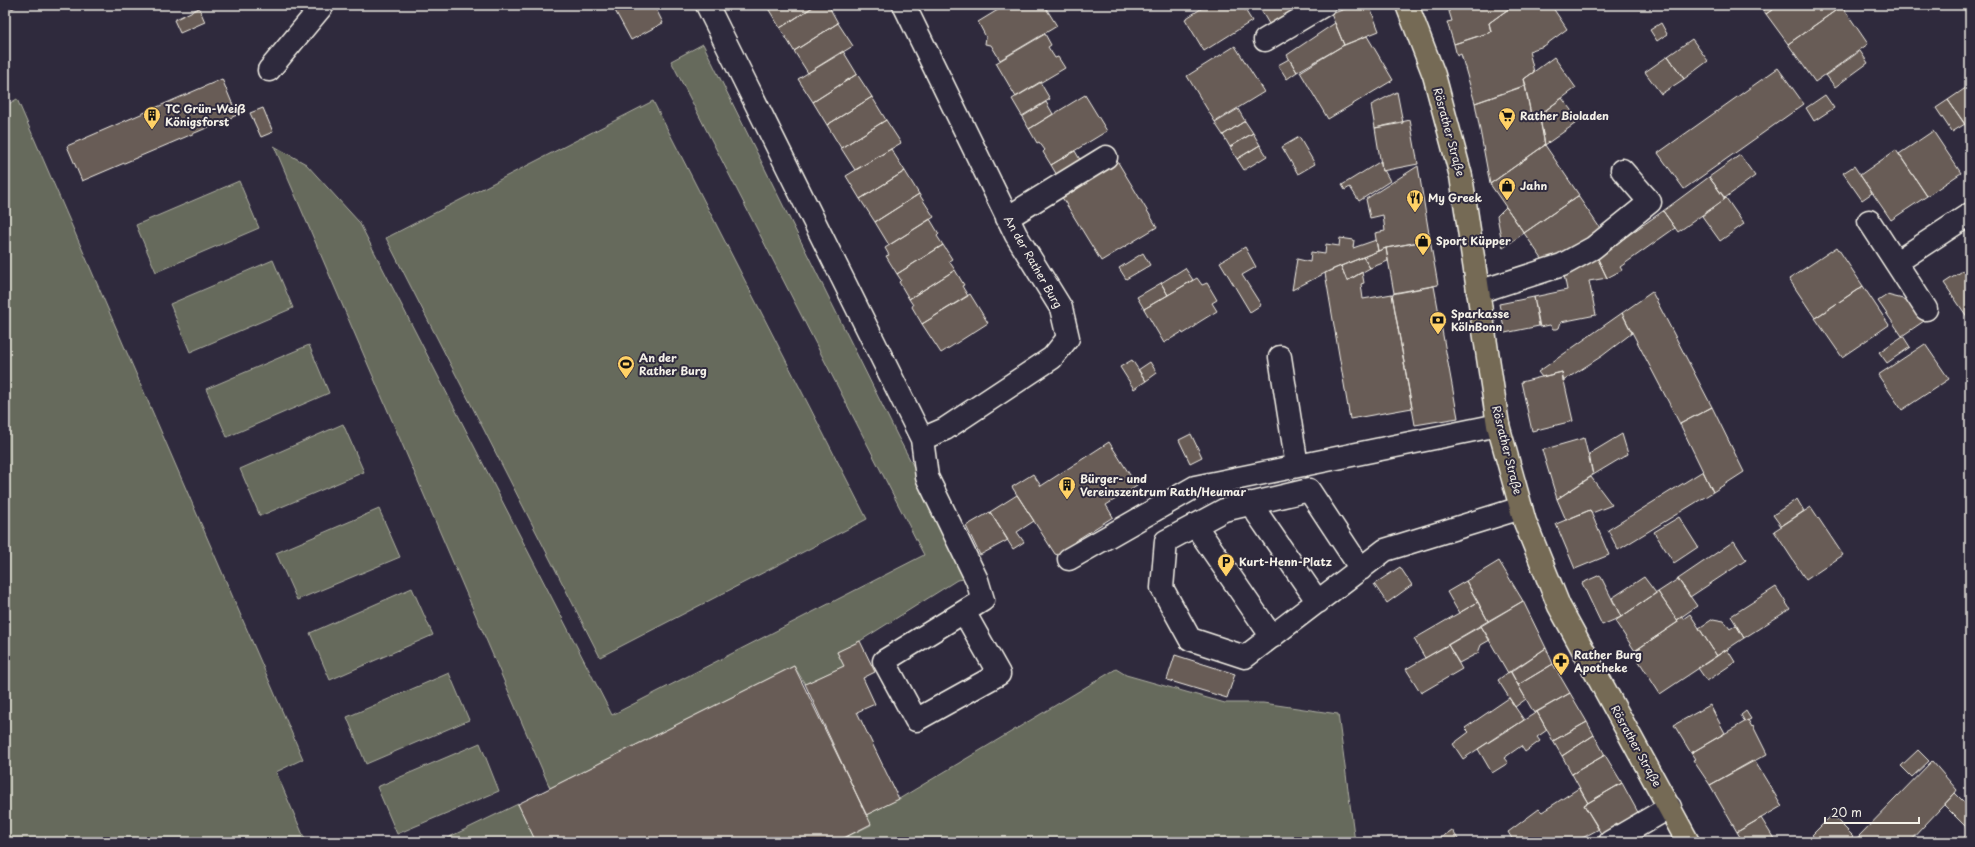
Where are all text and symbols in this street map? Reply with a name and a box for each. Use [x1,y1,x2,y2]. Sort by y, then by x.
street label: Rösrather Straße [1429,86,1470,178]
place label: TC Grün-Weiß Königsforst [165,100,246,130]
building icon: TC Grün-Weiß Königsforst [142,105,162,130]
supermarket icon: Rather Bioladen [1497,106,1517,131]
place label: Rather Bioladen [1520,107,1609,124]
shop icon: Jahn [1497,176,1517,201]
place label: Jahn [1520,177,1547,194]
restaurant icon: My Greek [1405,188,1425,213]
place label: My Greek [1428,189,1483,206]
street label: An der Rather Burg [1000,212,1067,311]
shop icon: Sport Küpper [1413,231,1433,256]
place label: Sport Küpper [1436,232,1511,249]
place label: Sparkasse KölnBonn [1451,305,1509,335]
bank icon: Sparkasse KölnBonn [1428,310,1448,335]
place label: An der Rather Burg [639,349,707,379]
sports icon: An der Rather Burg [616,354,636,379]
street label: Rösrather Straße [1488,404,1527,496]
place label: Bürger- und Vereinszentrum Rath/Heumar [1080,470,1247,500]
building icon: Bürger- und Vereinszentrum Rath/Heumar [1057,475,1077,500]
parking icon: Kurt-Henn-Platz [1216,552,1236,577]
place label: Kurt-Henn-Platz [1239,553,1332,570]
place label: Rather Burg Apotheke [1574,646,1642,676]
pharmacy icon: Rather Burg Apotheke [1551,651,1571,676]
street label: Rösrather Straße [1607,702,1666,790]
scale bar [1825,799,1919,825]
text: 20 m [1831,803,1862,821]

